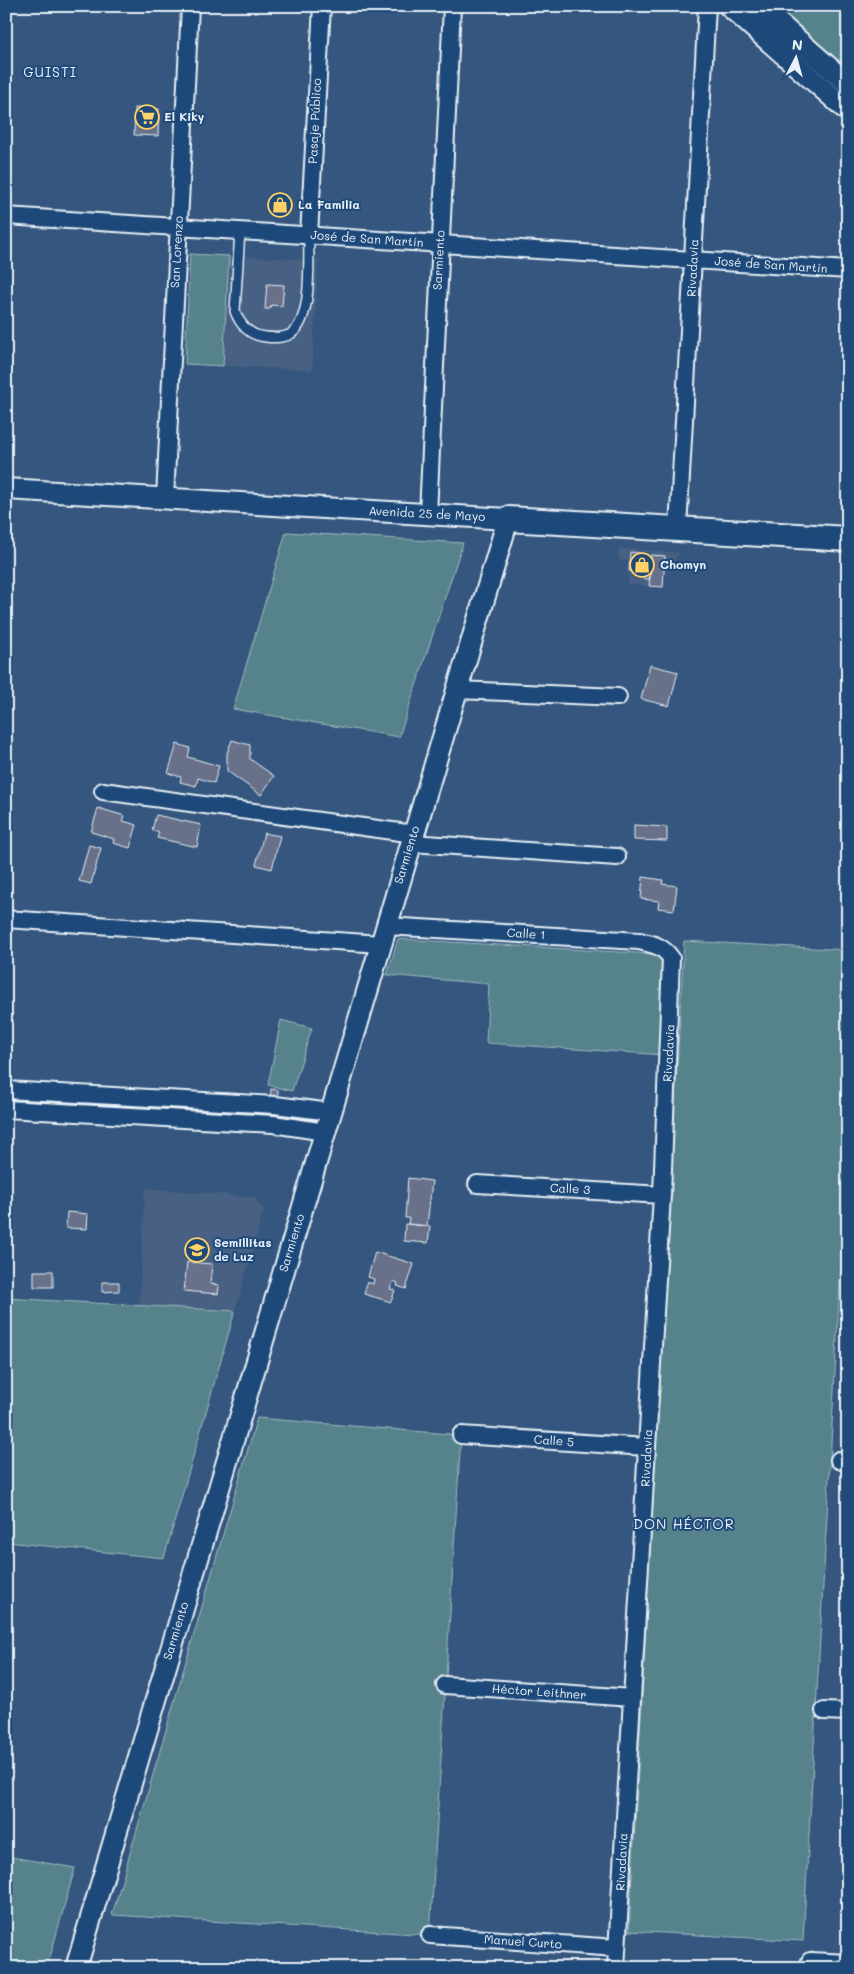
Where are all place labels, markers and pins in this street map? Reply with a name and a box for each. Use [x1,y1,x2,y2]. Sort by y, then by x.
supermarket icon: El Kiky [134,104,160,130]
place label: El Kiky [164,108,205,124]
shop icon: La Familia [267,192,293,218]
place label: La Familia [298,196,360,212]
shop icon: Chomyn [629,552,655,578]
place label: Chomyn [660,556,706,572]
place label: Semillitas de Luz [214,1234,272,1264]
school or university icon: Semillitas de Luz [184,1237,210,1263]

